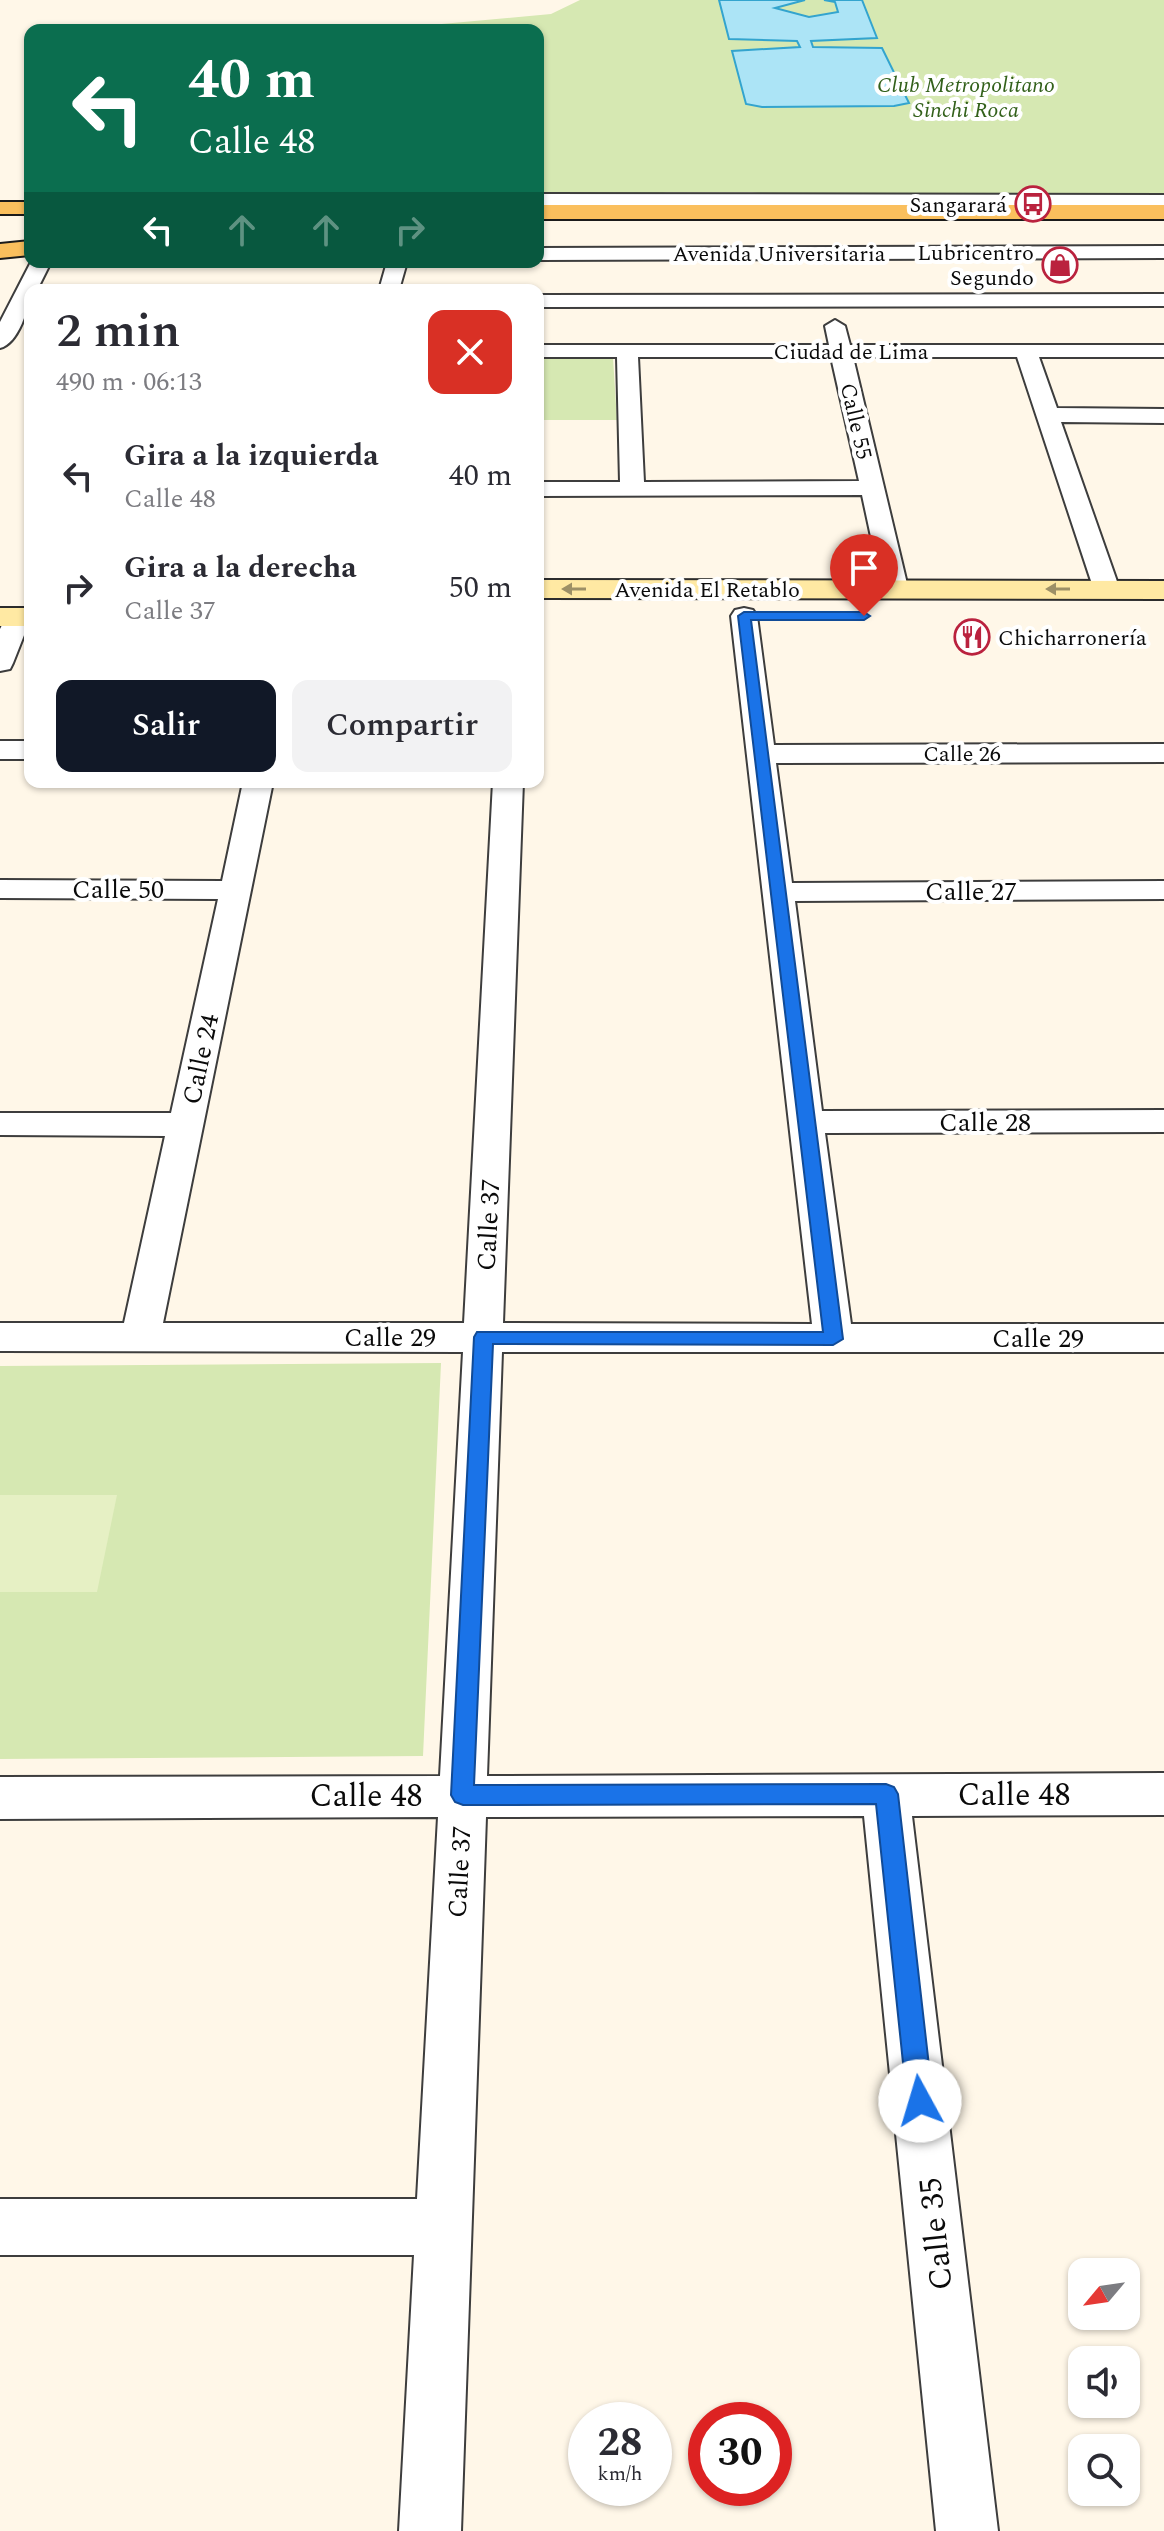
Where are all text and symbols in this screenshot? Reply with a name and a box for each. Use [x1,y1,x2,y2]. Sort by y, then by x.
text: 40 m [188,38,315,123]
icon: left [56,56,160,160]
park label: Club Metropolitano Sinchi Roca [877,69,1055,127]
text: Calle 48 [188,115,315,170]
bus stop icon: Sangarará [1014,185,1052,223]
place label: Sangarará [909,189,1007,222]
icon: left [136,208,180,252]
icon: ahead [220,208,264,252]
icon: ahead [304,208,348,252]
icon: right [388,208,432,252]
place label: Lubricentro Segundo [917,237,1034,295]
street label: Avenida Universitaria [672,238,886,271]
shop icon: Lubricentro Segundo [1041,246,1079,284]
text: 2 min [56,295,181,368]
button: close [428,310,512,394]
street label: Ciudad de Lima [774,336,929,369]
text: 490 m · 06:13 [56,362,202,402]
street label: Calle 55 [831,380,880,463]
text: Gira a la izquierda [124,433,379,479]
text: 40 m [449,453,512,499]
icon: left [56,454,100,498]
text: Calle 48 [124,479,216,519]
pin [830,534,898,616]
text: Gira a la derecha [124,545,357,591]
icon: arrive [842,546,886,590]
text: 50 m [449,565,512,611]
icon: right [56,566,100,610]
street label: Avenida El Retablo [614,574,800,607]
one-way arrow [561,583,586,595]
one-way arrow [1045,583,1070,596]
text: Calle 37 [124,591,216,631]
restaurant icon: Chicharronería [953,618,991,656]
place label: Chicharronería [998,622,1147,655]
button: Salir [56,680,276,772]
button: Compartir [292,680,512,772]
street label: Calle 26 [923,738,1001,771]
street label: Calle 50 [72,870,164,910]
street label: Calle 27 [925,872,1017,912]
street label: Calle 24 [172,1010,230,1108]
street label: Calle 28 [939,1103,1031,1143]
street label: Calle 37 [467,1178,511,1272]
street label: Calle 29 [344,1318,436,1358]
street label: Calle 29 [992,1319,1084,1359]
street label: Calle 48 [957,1771,1071,1820]
street label: Calle 48 [309,1772,423,1821]
street label: Calle 37 [438,1825,482,1919]
position arrow [878,2059,962,2143]
street label: Calle 35 [906,2175,967,2293]
north arrow [1068,2258,1140,2330]
map controls [1068,2258,1140,2506]
button: sound [1068,2346,1140,2418]
speed limit sign: 30 [688,2402,792,2506]
text: 28 [598,2413,642,2474]
button: search [1068,2434,1140,2506]
text: km/h [598,2459,643,2489]

